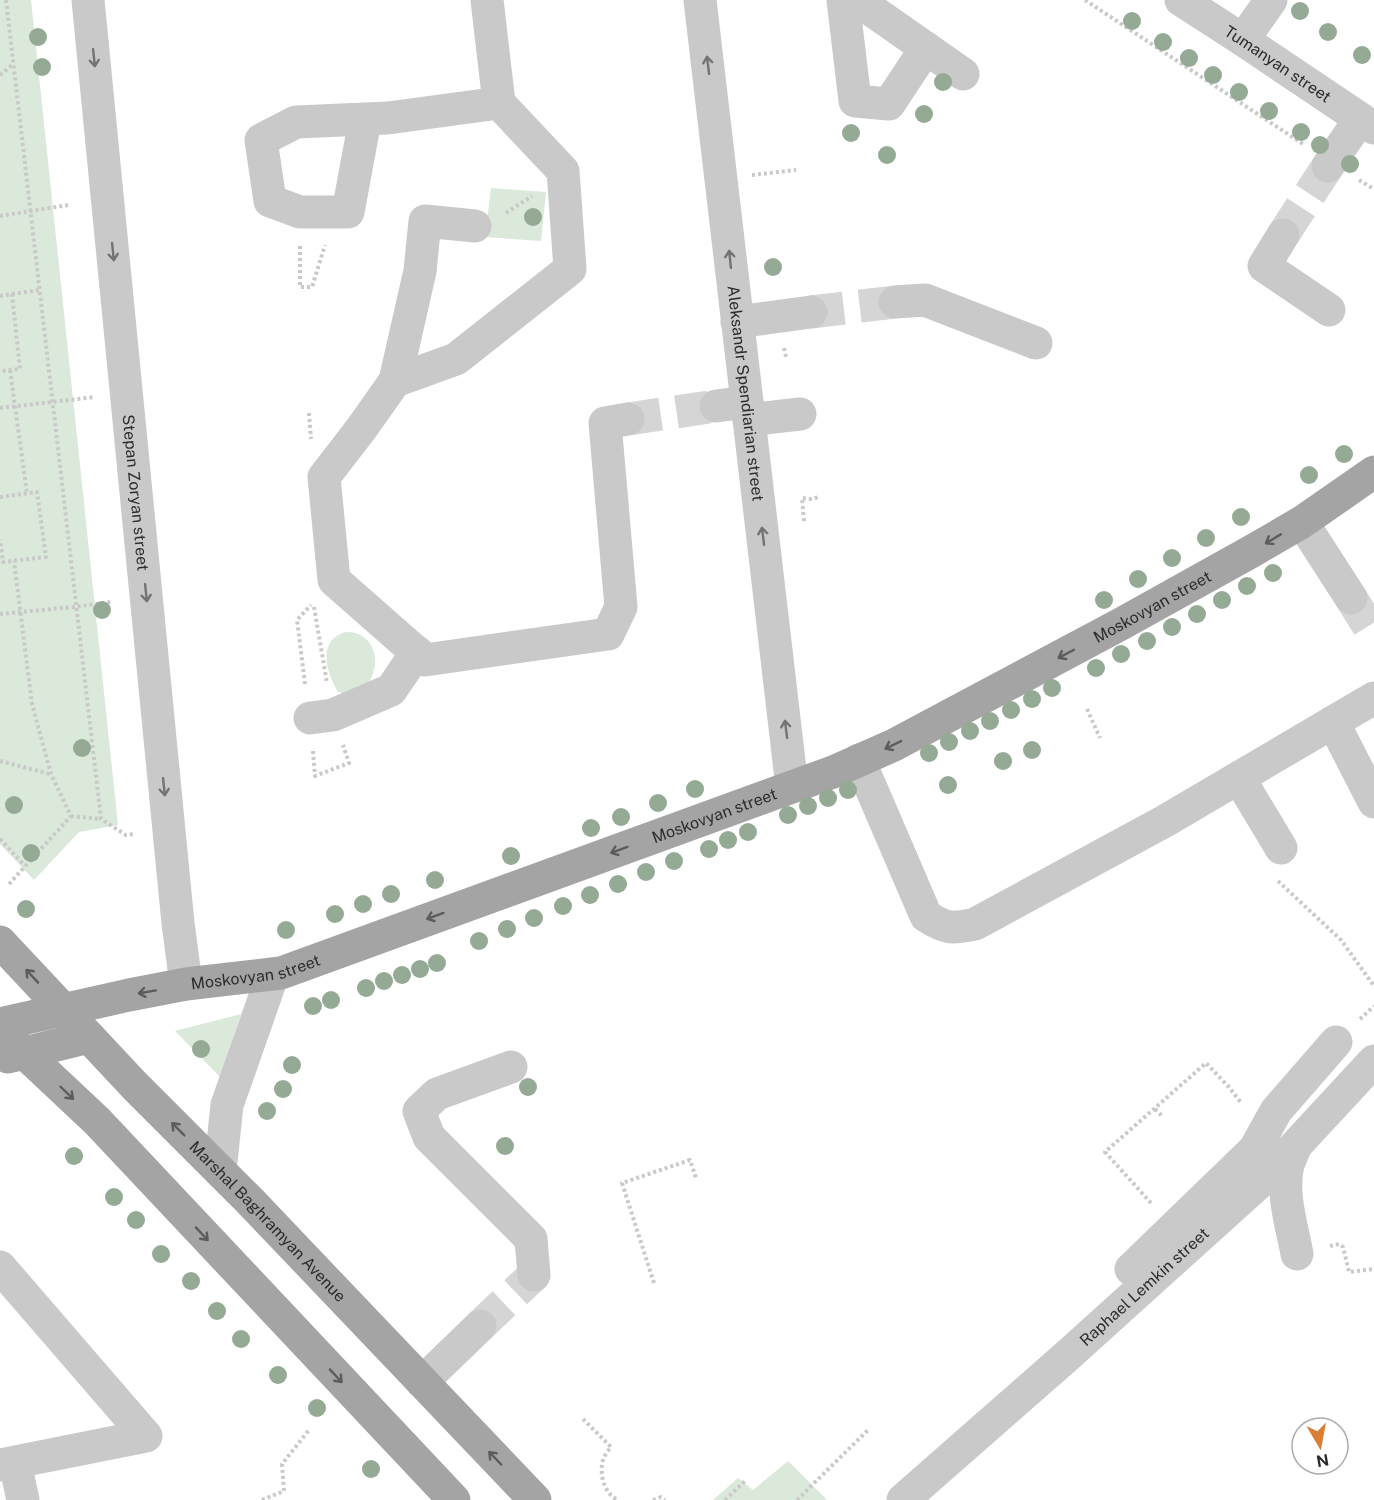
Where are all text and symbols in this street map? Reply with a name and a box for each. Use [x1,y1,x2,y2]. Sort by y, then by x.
street label: Tumanyan street [1221,22,1335,107]
one-way arrow [89,48,100,68]
one-way arrow [702,55,713,75]
one-way arrow [108,242,119,262]
one-way arrow [724,249,735,269]
street label: Aleksandr Spendiarian street [723,284,768,502]
street label: Stepan Zoryan street [118,414,153,572]
one-way arrow [757,526,768,546]
one-way arrow [1265,533,1282,545]
street label: Moskovyan street [1090,567,1215,647]
one-way arrow [141,582,152,602]
one-way arrow [1058,648,1075,660]
one-way arrow [780,720,791,740]
one-way arrow [885,739,903,751]
one-way arrow [159,776,170,796]
street label: Moskovyan street [649,784,780,847]
one-way arrow [610,845,629,856]
one-way arrow [427,912,445,923]
street label: Moskovyan street [190,951,323,993]
one-way arrow [25,968,39,983]
one-way arrow [138,987,157,998]
one-way arrow [60,1086,75,1100]
one-way arrow [171,1121,185,1136]
street label: Marshal Baghramyan Avenue [185,1137,350,1306]
street label: Raphael Lemkin street [1076,1224,1213,1350]
one-way arrow [195,1226,210,1241]
one-way arrow [329,1368,343,1383]
north arrow [1290,1416,1350,1476]
one-way arrow [487,1450,502,1465]
text: N [1315,1450,1330,1471]

